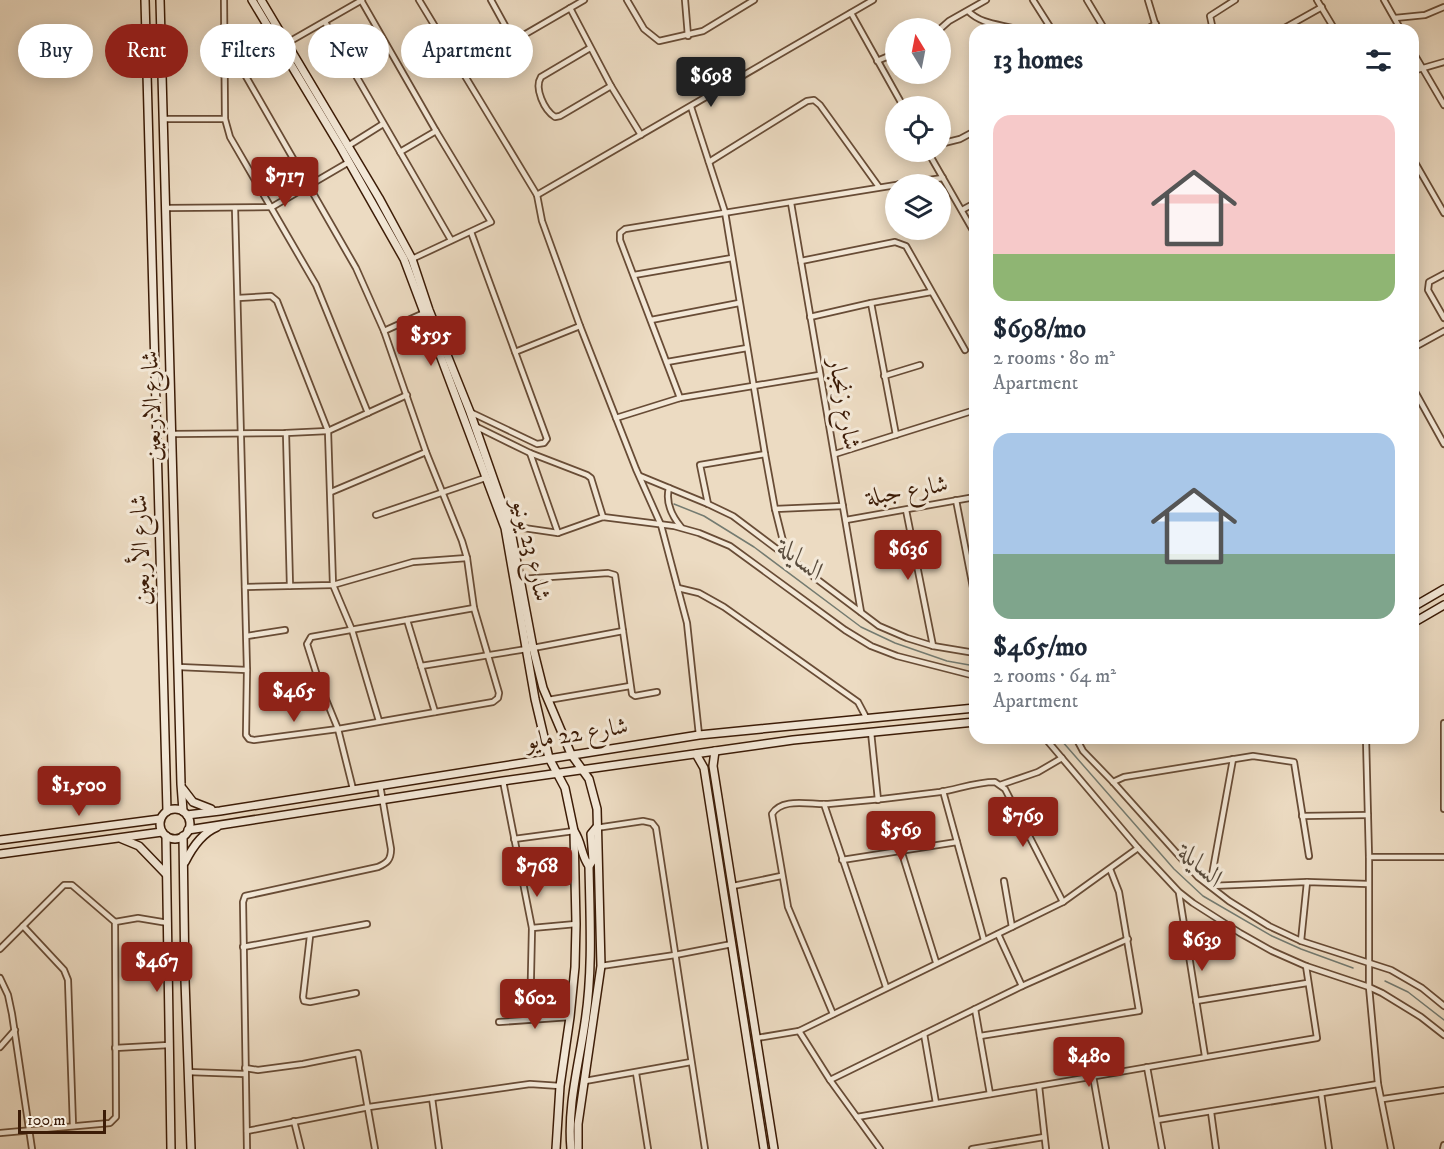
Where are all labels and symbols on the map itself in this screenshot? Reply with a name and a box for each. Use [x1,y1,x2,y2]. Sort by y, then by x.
north arrow [885,18,951,84]
pin: $698 [675,57,747,108]
pin: $717 [249,157,321,208]
pin: $595 [395,316,467,367]
street label: شارع الاربعين [135,350,173,462]
street label: شارع زنجبار [817,354,867,453]
street label: شارع جبلة [863,469,951,517]
street label: شارع الأربعين [122,494,162,606]
street label: شارع 23 يونيو [500,494,557,605]
water label: السايلة [768,530,831,589]
pin: $636 [872,530,944,581]
pin: $465 [258,672,330,723]
street label: شارع 22 مايو [522,711,631,761]
pin: $1,500 [30,766,128,817]
pin: $769 [987,797,1059,848]
pin: $569 [865,811,937,862]
water label: السايلة [1169,835,1231,895]
pin: $768 [501,847,573,898]
pin: $639 [1166,921,1238,972]
pin: $467 [121,942,193,993]
pin: $602 [499,979,571,1030]
pin: $480 [1053,1037,1125,1088]
scale bar [18,1107,106,1134]

